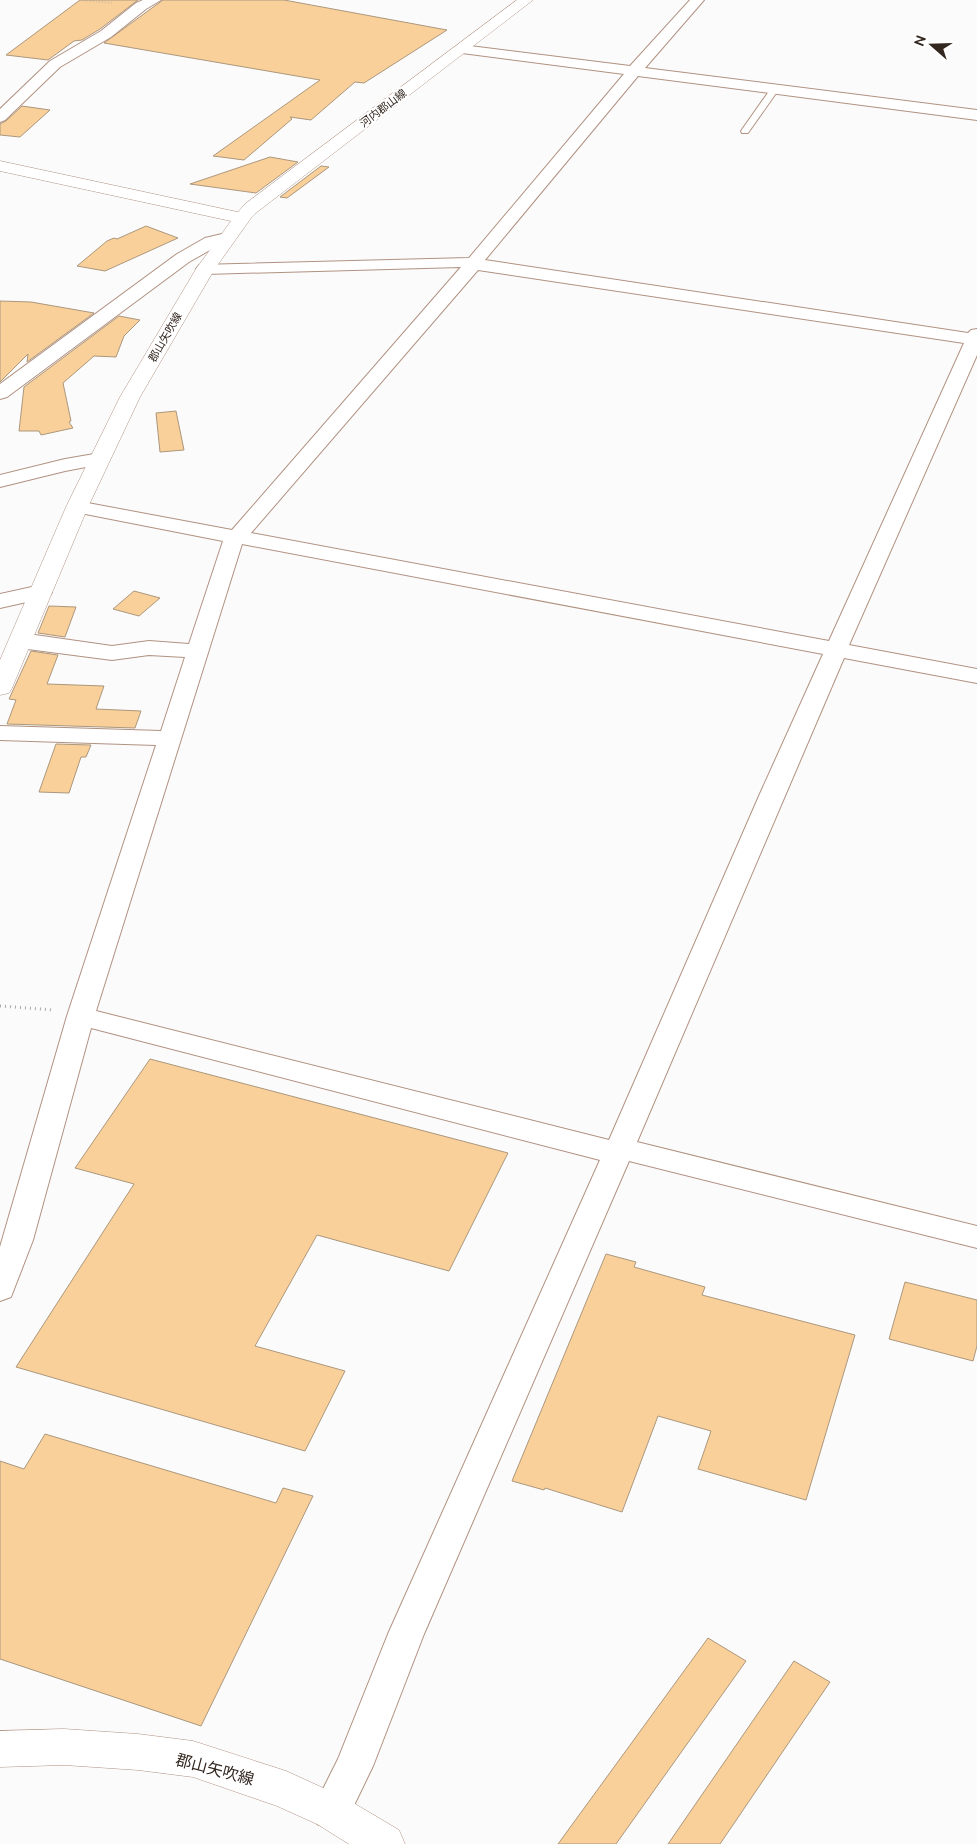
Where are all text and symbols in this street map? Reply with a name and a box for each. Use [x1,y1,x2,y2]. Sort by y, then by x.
north arrow [907,20,957,70]
text: N [910,33,929,48]
street label: 河内郡山線 [357,87,409,129]
street label: 郡山矢吹線 [146,310,184,364]
street label: 郡山矢吹線 [174,1750,256,1788]

